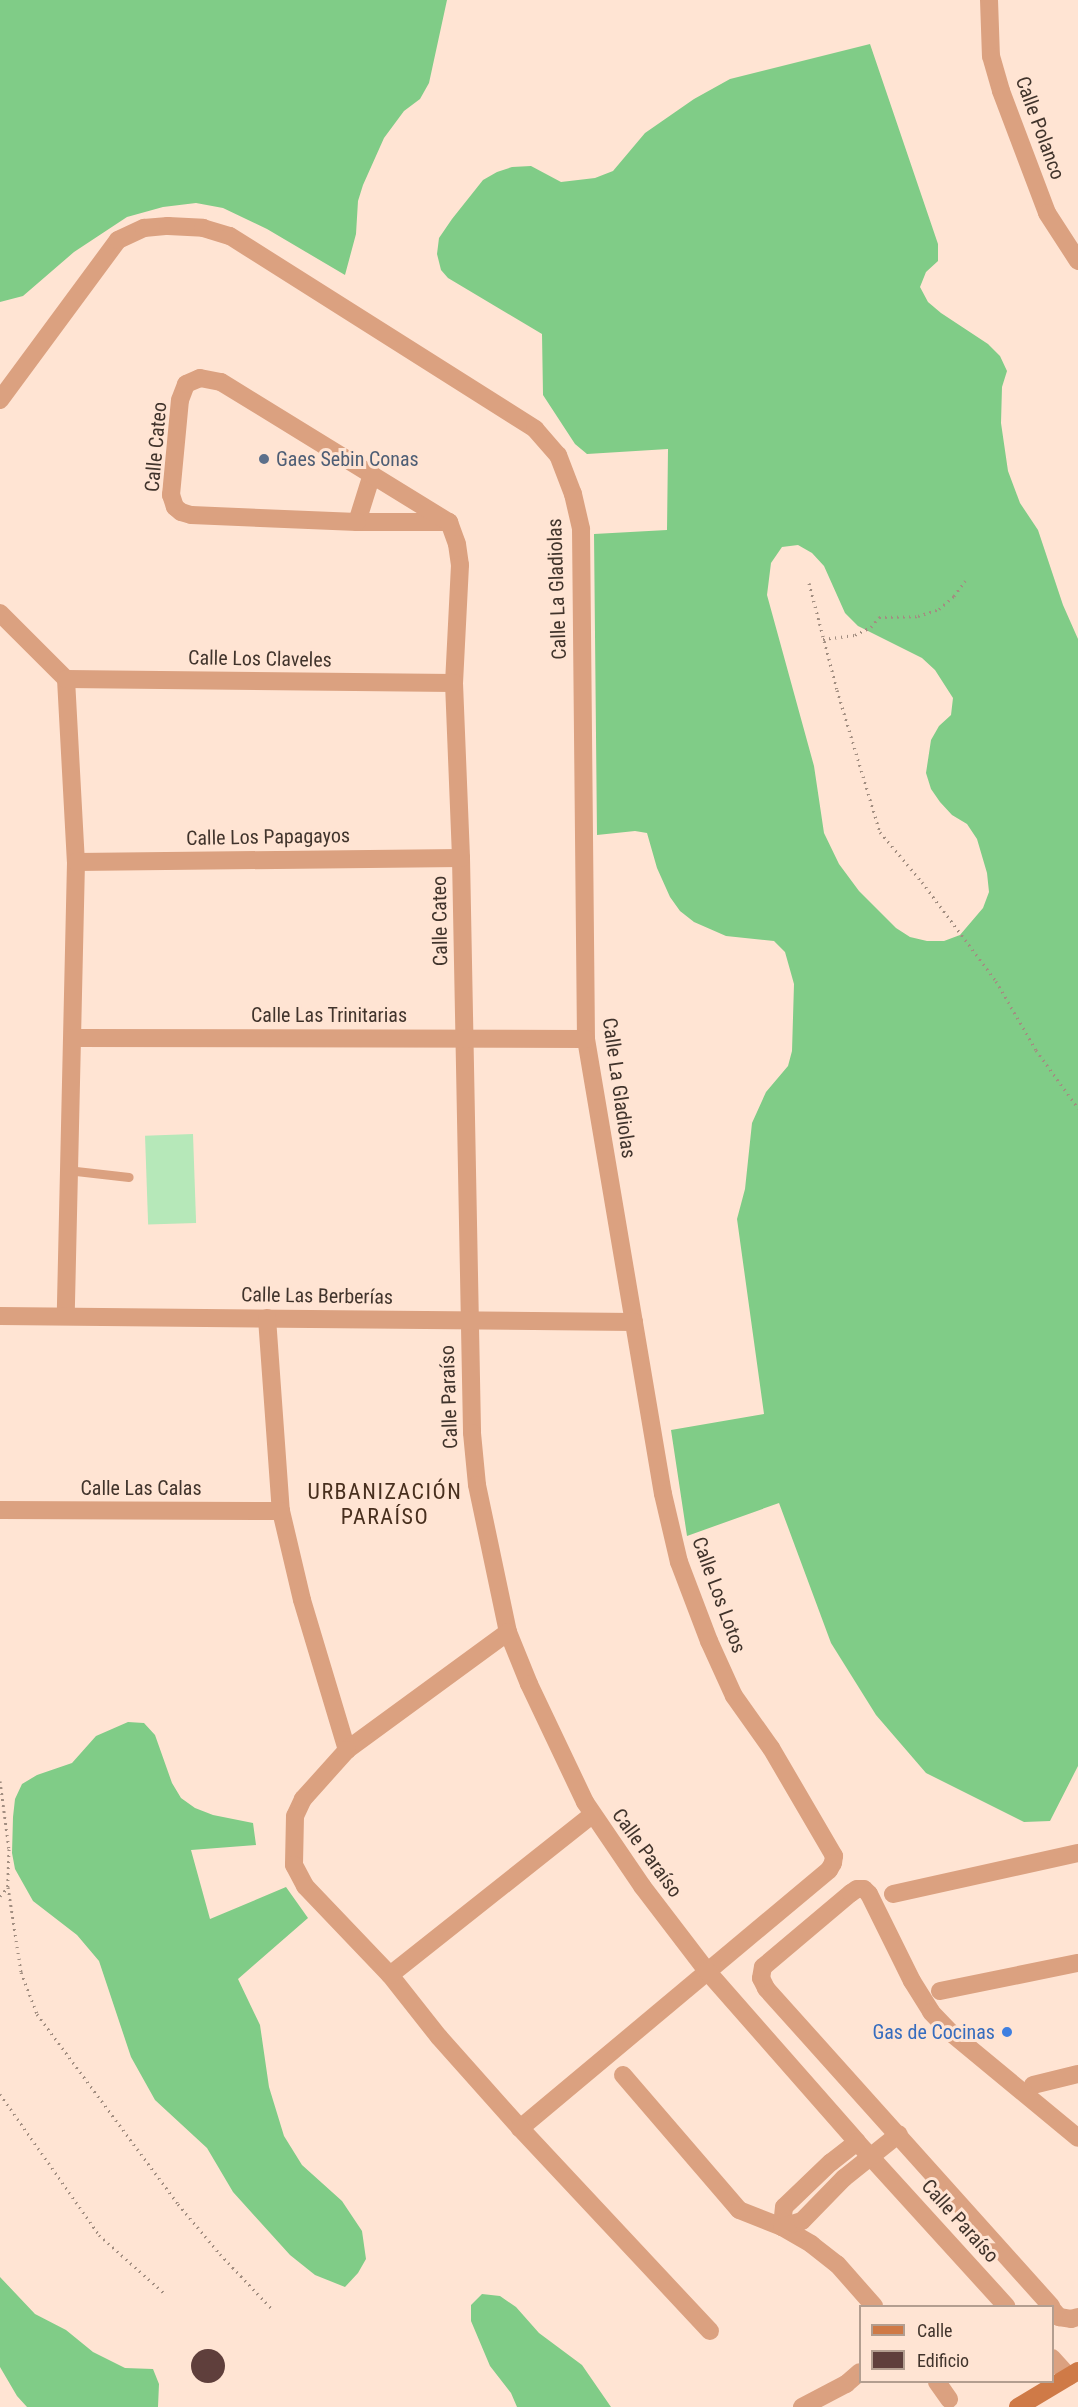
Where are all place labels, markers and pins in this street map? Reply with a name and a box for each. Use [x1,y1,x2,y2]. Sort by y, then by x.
place label: Gaes Sebin Conas [276,447,419,471]
marker: Gaes Sebin Conas [257,452,271,466]
place label: Gas de Cocinas [872,2020,995,2044]
marker: Gas de Cocinas [1000,2025,1014,2039]

